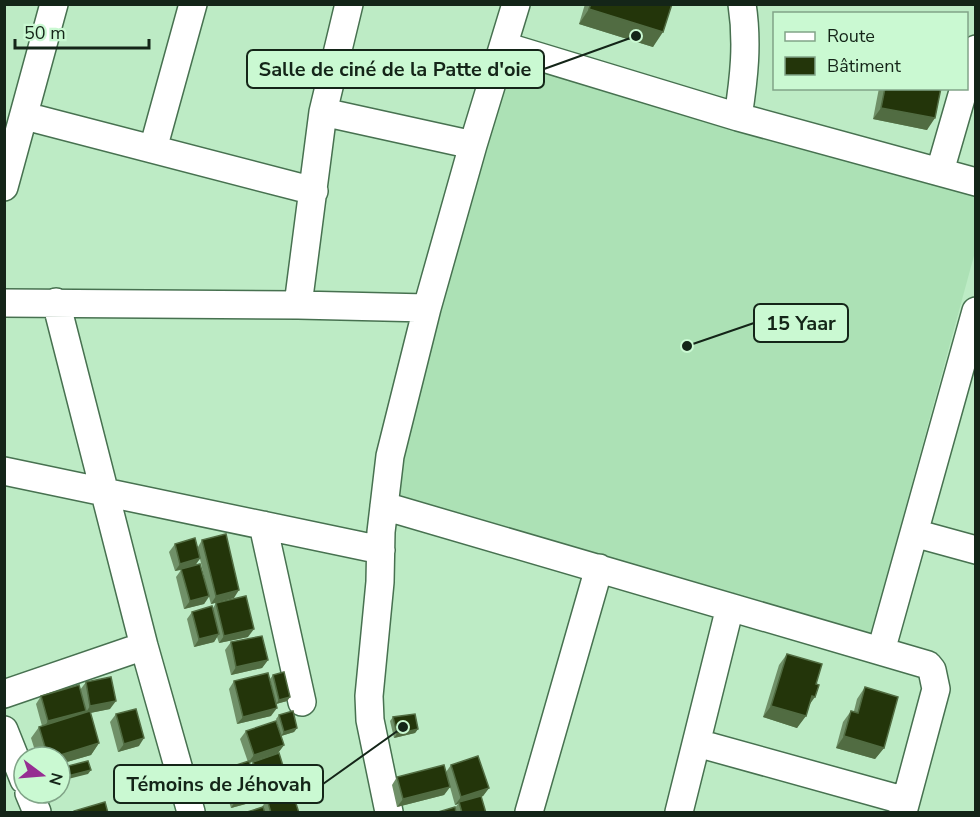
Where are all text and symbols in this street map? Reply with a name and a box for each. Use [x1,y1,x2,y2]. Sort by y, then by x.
scale bar [15,12,148,50]
legend [773,12,968,90]
text: 50 m [24,21,66,45]
text: Route [827,24,875,48]
callout: Salle de ciné de la Patte d'oie [247,50,544,88]
text: Bâtiment [827,54,901,78]
text: Salle de ciné de la Patte d'oie [259,56,532,83]
callout: 15 Yaar [754,304,848,342]
text: 15 Yaar [766,310,836,337]
north arrow [12,745,72,805]
callout: Témoins de Jéhovah [114,765,323,803]
text: N [43,770,68,788]
text: Témoins de Jéhovah [127,771,311,798]

